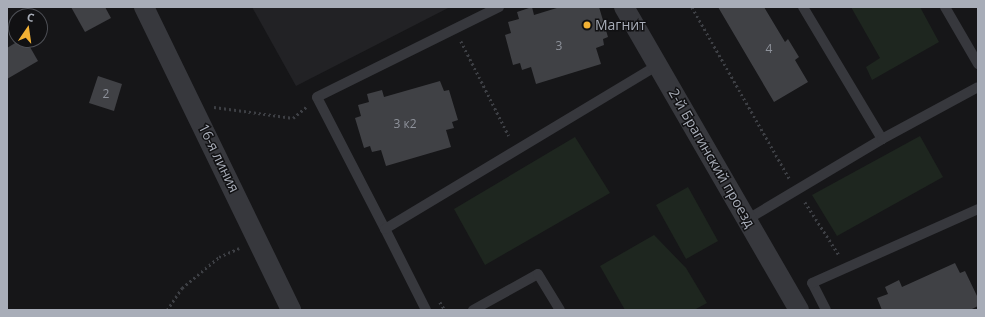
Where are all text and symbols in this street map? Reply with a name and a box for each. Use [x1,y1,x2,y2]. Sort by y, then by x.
north arrow [8,8,48,48]
text: С [25,9,36,25]
place label: Магнит [595,17,646,33]
marker: Магнит [582,20,592,30]
house number: 3 [556,39,562,53]
house number: 4 [766,42,772,56]
street label: 2-й Брагинский проезд [665,86,759,230]
house number: 2 [103,87,109,101]
house number: 3 к2 [393,117,417,131]
street label: 16-я линия [195,121,243,195]

